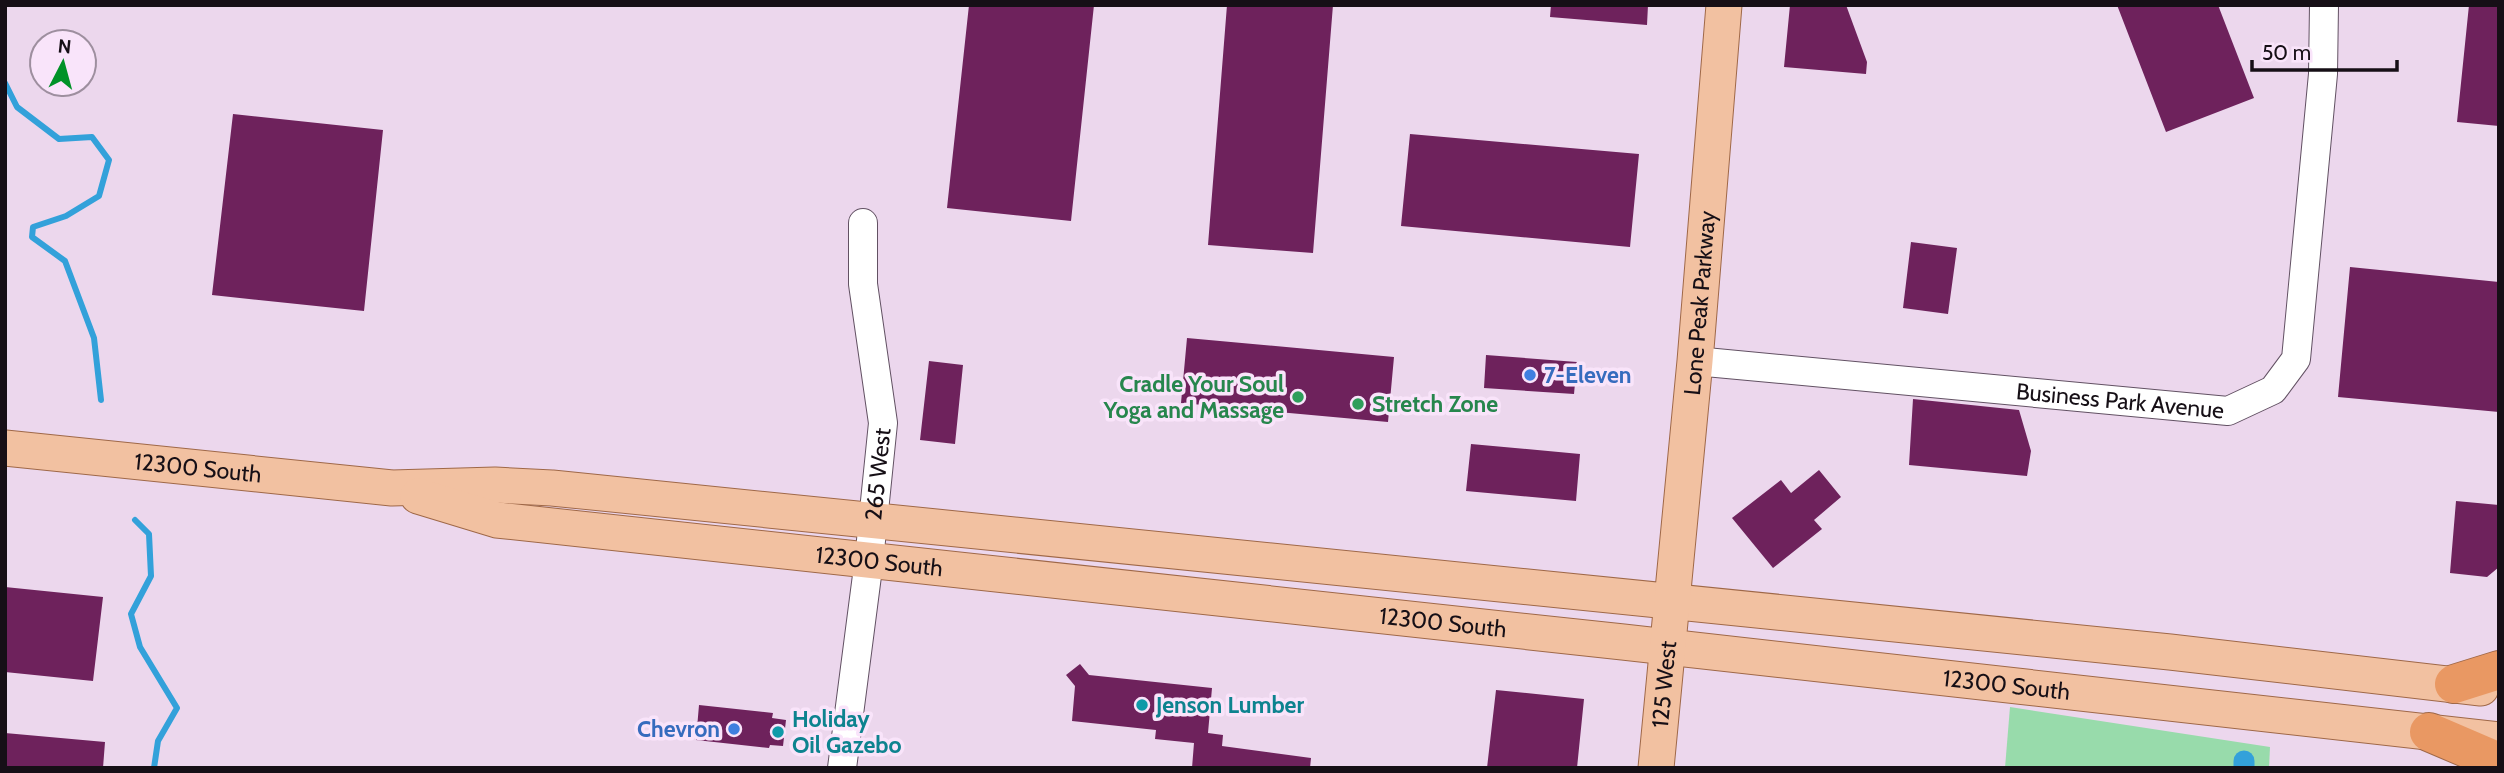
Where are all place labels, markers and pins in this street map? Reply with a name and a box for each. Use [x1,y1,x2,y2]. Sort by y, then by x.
place label: 7-Eleven [1544,361,1631,389]
marker: 7-Eleven [1522,367,1538,383]
place label: Cradle Your Soul Yoga and Massage [1103,370,1284,424]
marker: Cradle Your Soul Yoga and Massage [1290,389,1306,405]
place label: Stretch Zone [1372,390,1498,418]
marker: Stretch Zone [1350,396,1366,412]
place label: Jenson Lumber [1155,691,1304,719]
marker: Jenson Lumber [1134,697,1150,713]
place label: Holiday Oil Gazebo [792,705,902,759]
place label: Chevron [637,715,720,743]
marker: Chevron [726,721,742,737]
marker: Holiday Oil Gazebo [770,724,786,740]

